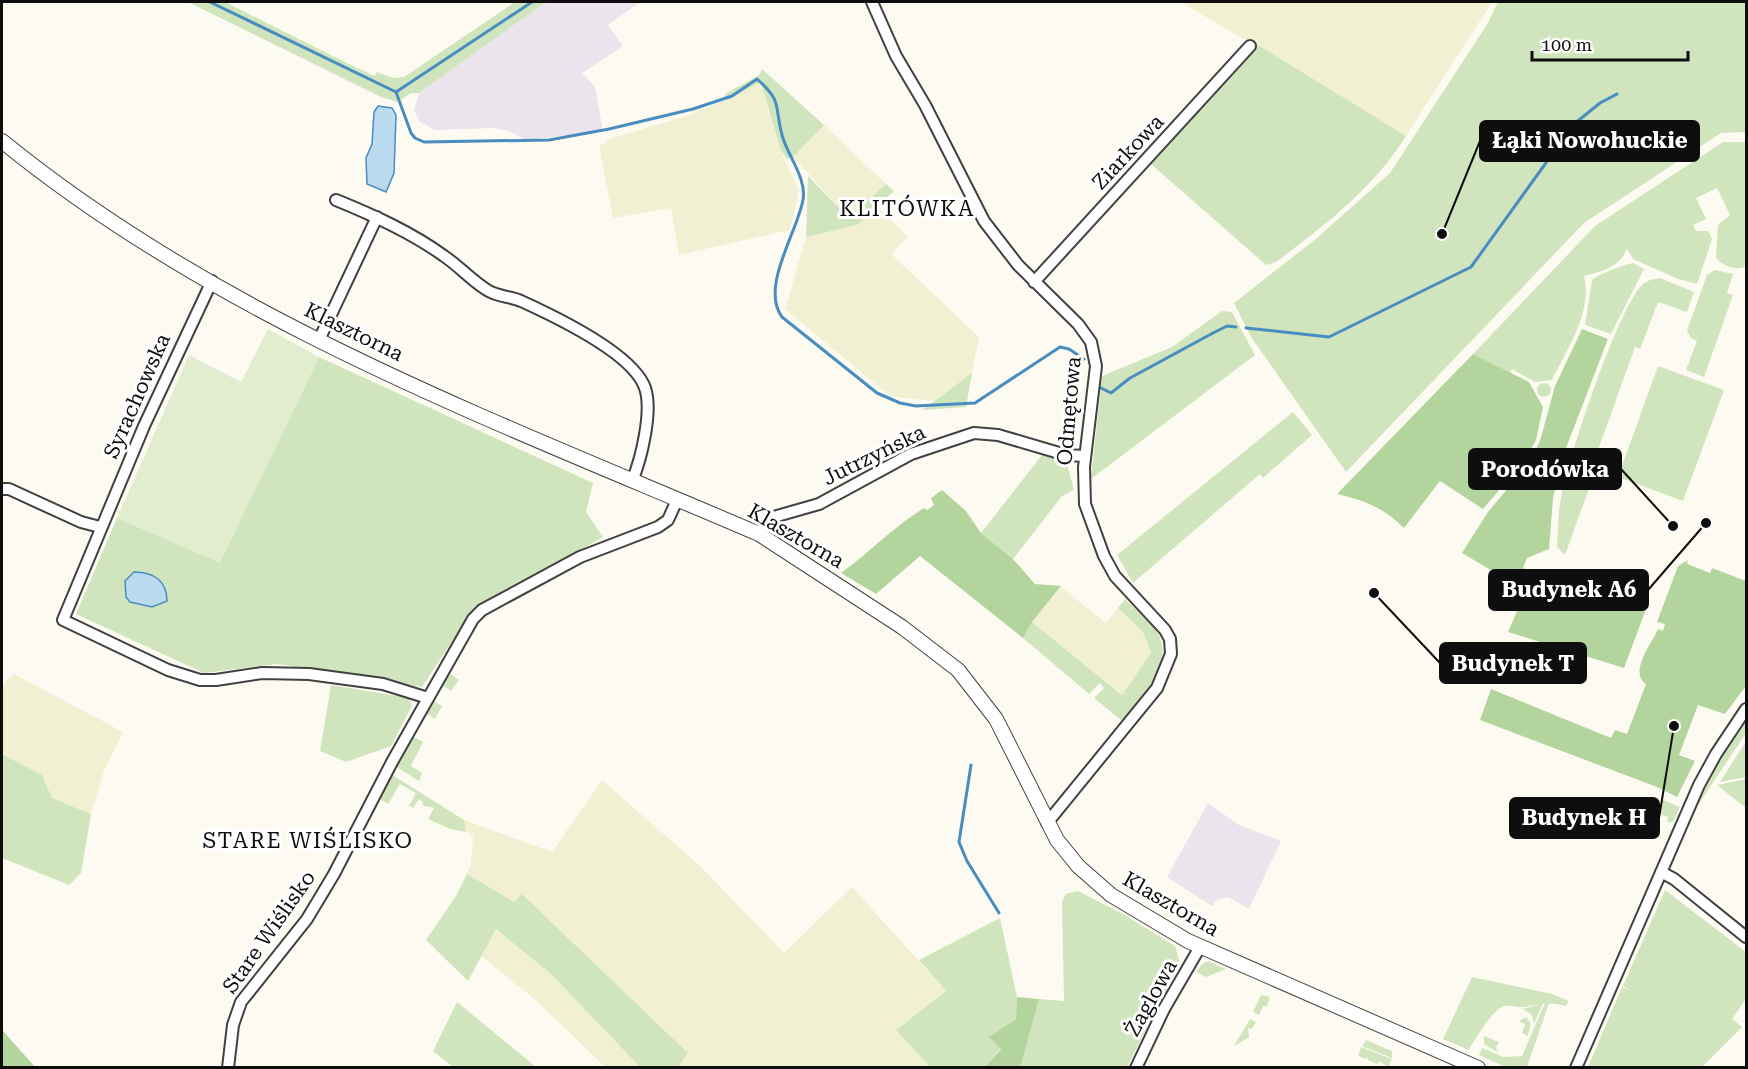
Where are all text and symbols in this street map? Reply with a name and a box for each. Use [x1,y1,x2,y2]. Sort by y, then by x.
scale bar [1532,24,1688,62]
text: 100 m [1541,34,1592,55]
street label: Ziarkowa [1087,109,1169,194]
callout: Łąki Nowohuckie [1480,121,1699,161]
text: Łąki Nowohuckie [1492,128,1688,153]
district label: KLITÓWKA [839,194,975,221]
street label: Klasztorna [301,298,408,367]
street label: Syrachowska [99,329,175,462]
street label: Odmętowa [1052,355,1086,467]
street label: Jutrzyńska [819,420,930,490]
callout: Porodówka [1469,449,1621,489]
text: Porodówka [1481,457,1609,482]
street label: Klasztorna [744,499,849,573]
callout: Budynek A6 [1489,570,1648,610]
text: Budynek A6 [1502,577,1636,602]
callout: Budynek T [1440,643,1586,683]
text: Budynek T [1452,651,1574,676]
callout: Budynek H [1510,798,1659,838]
text: Budynek H [1522,805,1646,830]
district label: STARE WIŚLISKO [203,826,413,853]
street label: Stare Wiślisko [218,866,320,998]
street label: Klasztorna [1119,867,1224,941]
street label: Żaglowa [1120,955,1182,1041]

